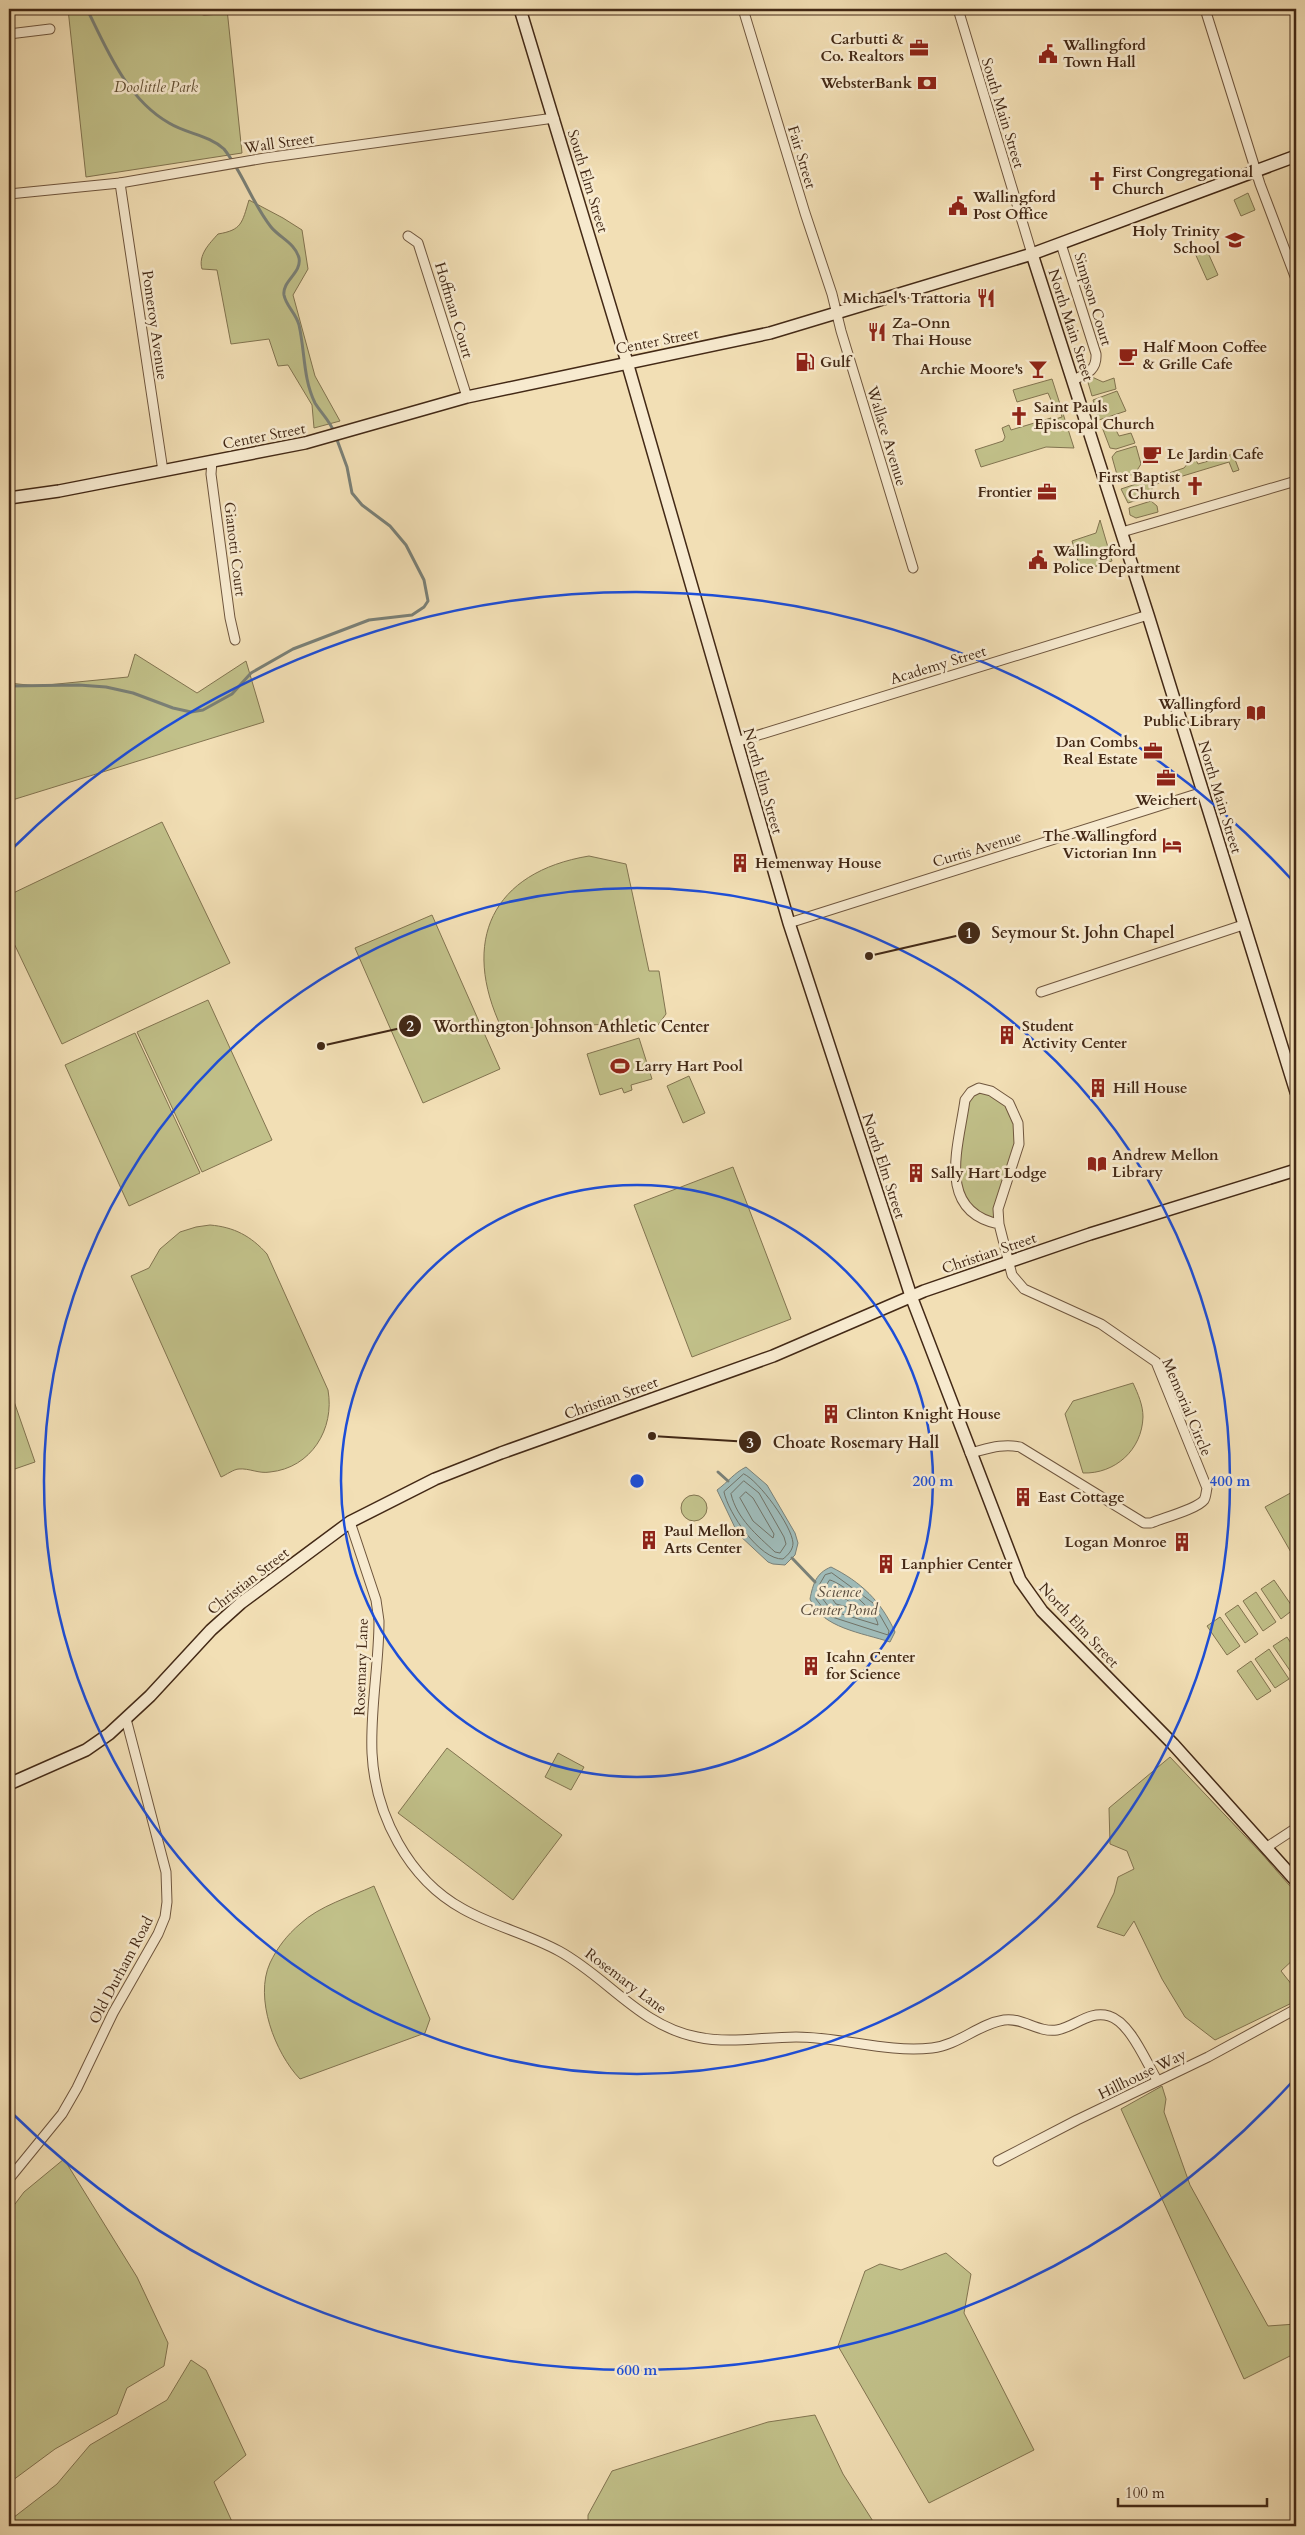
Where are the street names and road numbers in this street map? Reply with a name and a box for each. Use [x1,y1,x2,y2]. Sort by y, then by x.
street label: South Main Street [977,55,1029,171]
street label: Fair Street [783,123,821,191]
street label: South Elm Street [563,127,613,235]
street label: Wall Street [242,128,316,158]
street label: Simpson Court [1069,250,1117,348]
street label: Hoffman Court [430,260,478,361]
street label: North Main Street [1043,266,1099,384]
street label: Pomeroy Avenue [137,269,173,381]
street label: Center Street [614,323,700,359]
street label: Wallace Avenue [862,383,912,489]
street label: Center Street [221,418,307,454]
street label: Gianotti Court [219,501,251,598]
street label: Academy Street [887,641,989,689]
street label: North Elm Street [738,726,788,837]
street label: North Main Street [1193,738,1247,856]
street label: Curtis Avenue [930,826,1024,872]
street label: North Elm Street [858,1111,910,1221]
street label: Christian Street [939,1227,1039,1278]
street label: Memorial Circle [1157,1355,1217,1459]
street label: Christian Street [561,1372,661,1424]
street label: Christian Street [203,1543,293,1619]
street label: North Elm Street [1034,1578,1124,1672]
street label: Rosemary Lane [349,1618,373,1716]
street label: Old Durham Road [84,1913,158,2027]
street label: Rosemary Lane [581,1944,671,2019]
street label: Hillhouse Way [1095,2044,1189,2104]

